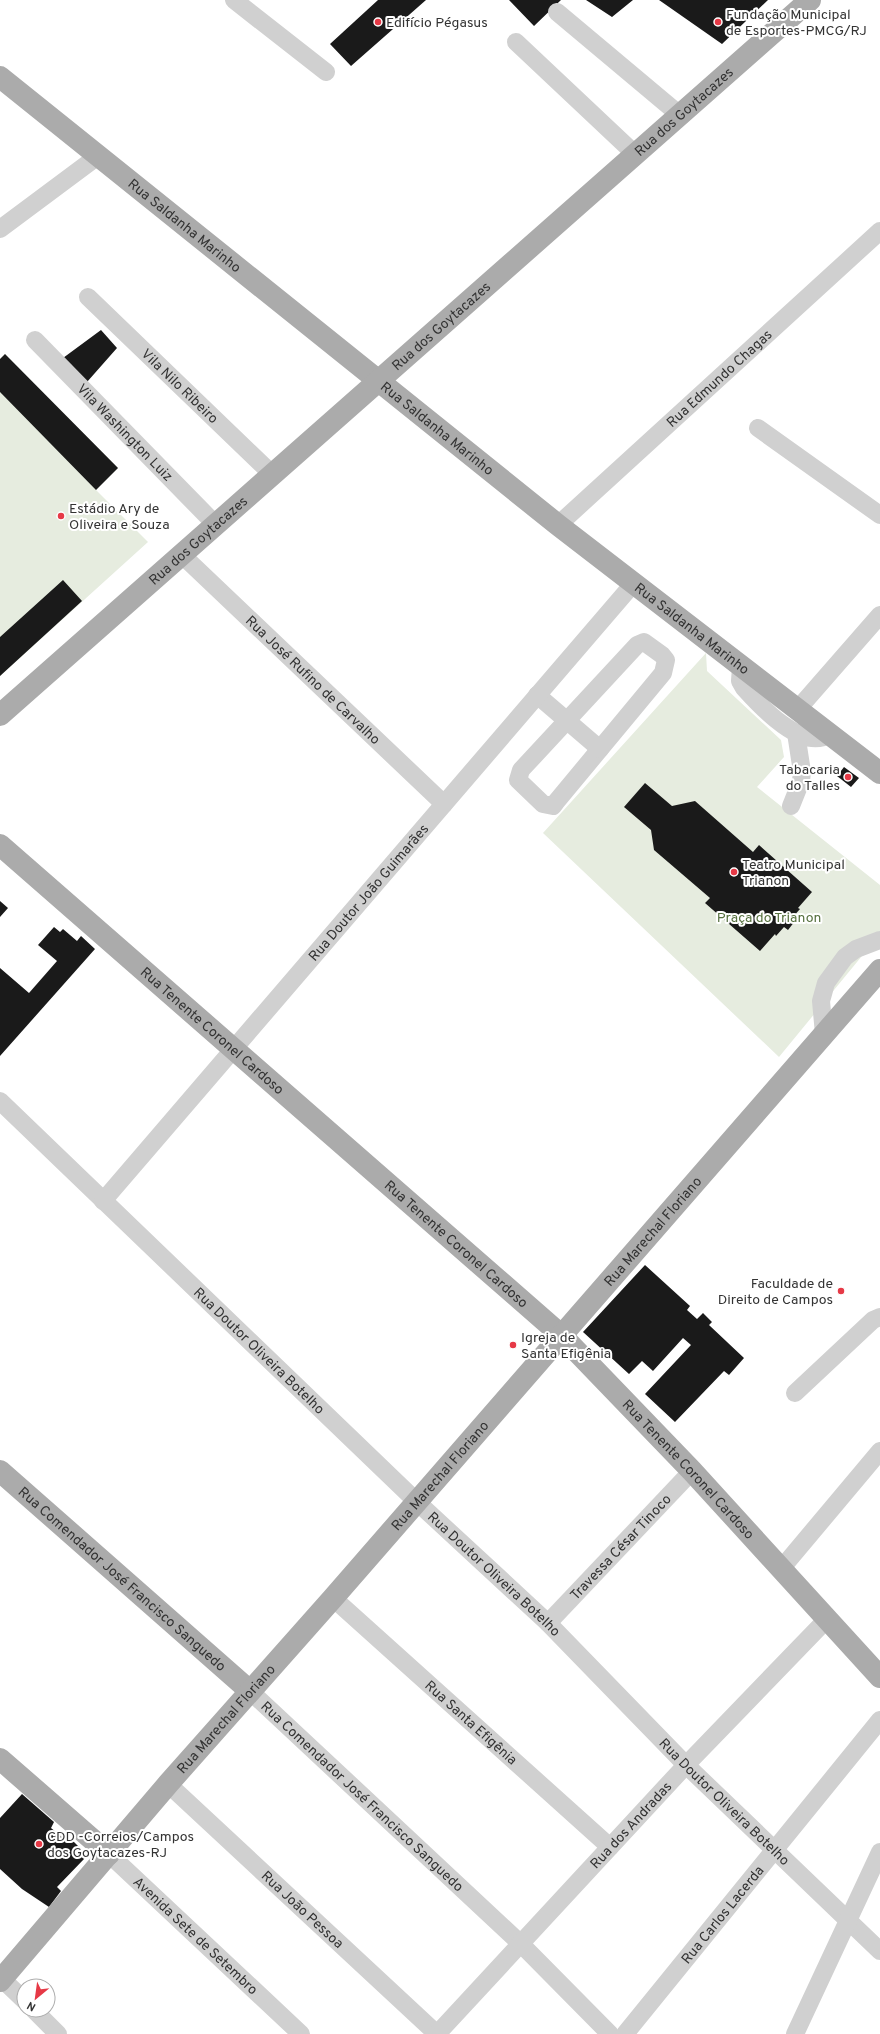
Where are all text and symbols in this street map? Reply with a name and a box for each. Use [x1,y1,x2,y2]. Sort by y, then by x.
place label: Fundação Municipal de Esportes-PMCG/RJ [726,7,867,40]
place label: Edifício Pégasus [386,15,488,32]
marker: Edifício Pégasus [373,17,383,27]
marker: Fundação Municipal de Esportes-PMCG/RJ [713,17,723,27]
street label: Rua dos Goytacazes [632,65,738,161]
street label: Rua Saldanha Marinho [124,176,244,277]
street label: Rua dos Goytacazes [389,279,495,375]
street label: Rua Edmundo Chagas [664,327,776,432]
street label: Vila Nilo Ribeiro [137,346,221,428]
street label: Rua Saldanha Marinho [377,379,497,480]
street label: Vila Washington Luiz [73,381,176,486]
street label: Rua dos Goytacazes [146,493,252,589]
place label: Estádio Ary de Oliveira e Souza [69,501,170,534]
marker: Estádio Ary de Oliveira e Souza [56,511,66,521]
street label: Rua Saldanha Marinho [631,580,752,679]
street label: Rua José Rufino de Carvalho [241,613,383,749]
place label: Tabacaria do Talles [779,762,840,795]
marker: Tabacaria do Talles [843,772,853,782]
street label: Rua Doutor João Guimarães [306,821,433,965]
place label: Teatro Municipal Trianon [742,857,845,890]
marker: Teatro Municipal Trianon [729,867,739,877]
park label: Praça do Trianon [717,910,821,927]
street label: Rua Tenente Coronel Cardoso [136,964,287,1099]
street label: Rua Marechal Floriano [601,1174,706,1291]
street label: Rua Tenente Coronel Cardoso [380,1177,531,1312]
place label: Faculdade de Direito de Campos [718,1276,833,1309]
street label: Rua Doutor Oliveira Botelho [189,1285,328,1419]
marker: Faculdade de Direito de Campos [836,1286,846,1296]
place label: Igreja de Santa Efigênia [521,1330,611,1363]
marker: Igreja de Santa Efigênia [508,1340,518,1350]
street label: Rua Tenente Coronel Cardoso [618,1397,757,1544]
street label: Rua Marechal Floriano [388,1418,493,1535]
street label: Rua Comendador José Francisco Sanguedo [14,1484,229,1676]
street label: Travessa César Tinoco [567,1491,676,1604]
street label: Rua Doutor Oliveira Botelho [423,1509,563,1641]
street label: Rua Marechal Floriano [174,1662,280,1778]
street label: Rua Santa Efigênia [421,1678,520,1769]
street label: Rua Comendador José Francisco Sanguedo [257,1698,467,1896]
street label: Rua Doutor Oliveira Botelho [655,1735,793,1870]
street label: Rua dos Andradas [587,1779,676,1873]
place label: CDD -Correios/Campos dos Goytacazes-RJ [47,1829,194,1862]
marker: CDD -Correios/Campos dos Goytacazes-RJ [34,1839,44,1849]
street label: Rua Carlos Lacerda [678,1863,768,1968]
street label: Rua João Pessoa [257,1868,347,1953]
street label: Avenida Sete de Setembro [129,1874,261,1999]
north arrow [16,1978,56,2018]
text: N [25,1998,38,2014]

